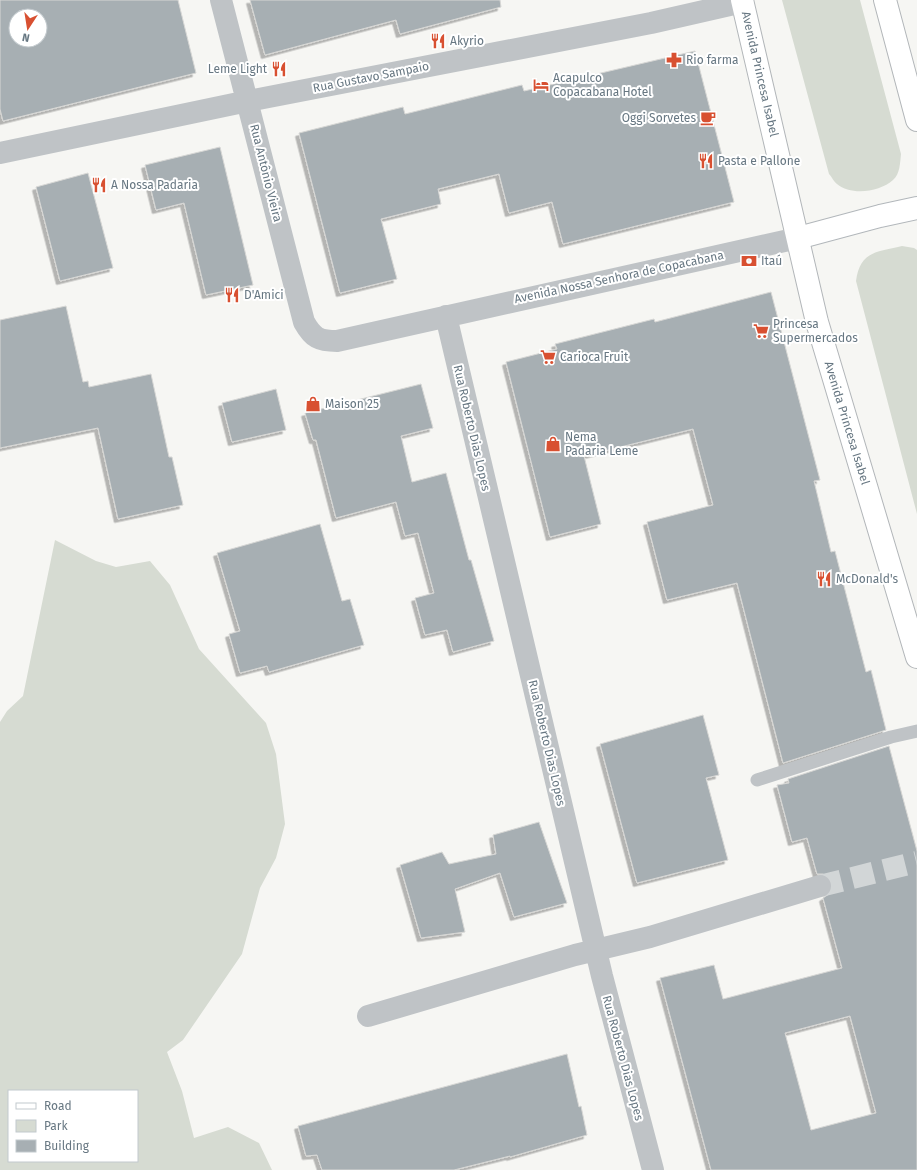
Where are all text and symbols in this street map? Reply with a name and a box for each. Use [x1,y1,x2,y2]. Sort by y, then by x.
north arrow [8,8,48,48]
street label: Avenida Princesa Isabel [739,10,781,139]
text: N [21,30,31,44]
restaurant icon: Akyrio [429,32,447,50]
place label: Akyrio [450,34,484,48]
pharmacy icon: Rio farma [665,51,683,69]
place label: Rio farma [686,53,739,67]
street label: Rua Gustavo Sampaio [312,59,430,95]
restaurant icon: Leme Light [270,60,288,78]
place label: Leme Light [208,62,268,76]
place label: Acapulco Copacabana Hotel [553,71,652,99]
hotel icon: Acapulco Copacabana Hotel [532,76,550,94]
cafe icon: Oggi Sorvetes [699,109,717,127]
place label: Oggi Sorvetes [622,111,696,125]
street label: Rua Antônio Vieira [247,123,285,223]
restaurant icon: Pasta e Pallone [697,152,715,170]
place label: Pasta e Pallone [718,154,800,168]
restaurant icon: A Nossa Padaria [90,176,108,194]
place label: A Nossa Padaria [111,178,198,192]
street label: Avenida Nossa Senhora de Copacabana [513,248,725,306]
bank icon: Itaú [740,252,758,270]
place label: Itaú [761,254,782,268]
restaurant icon: D'Amici [223,286,241,304]
place label: D'Amici [244,288,284,302]
place label: Princesa Supermercados [773,317,858,345]
supermarket icon: Princesa Supermercados [752,322,770,340]
supermarket icon: Carioca Fruit [539,348,557,366]
place label: Carioca Fruit [560,350,629,364]
street label: Avenida Princesa Isabel [822,360,873,487]
street label: Rua Roberto Dias Lopes [451,364,493,493]
shop icon: Maison 25 [304,395,322,413]
place label: Maison 25 [325,397,379,411]
place label: Nema Padaria Leme [565,430,638,458]
shop icon: Nema Padaria Leme [544,435,562,453]
restaurant icon: McDonald's [815,570,833,588]
place label: McDonald's [836,572,898,586]
street label: Rua Roberto Dias Lopes [526,679,568,808]
street label: Rua Roberto Dias Lopes [600,994,647,1122]
legend [8,1090,138,1162]
text: Road [44,1099,72,1113]
text: Park [44,1119,68,1133]
text: Building [44,1139,90,1153]

